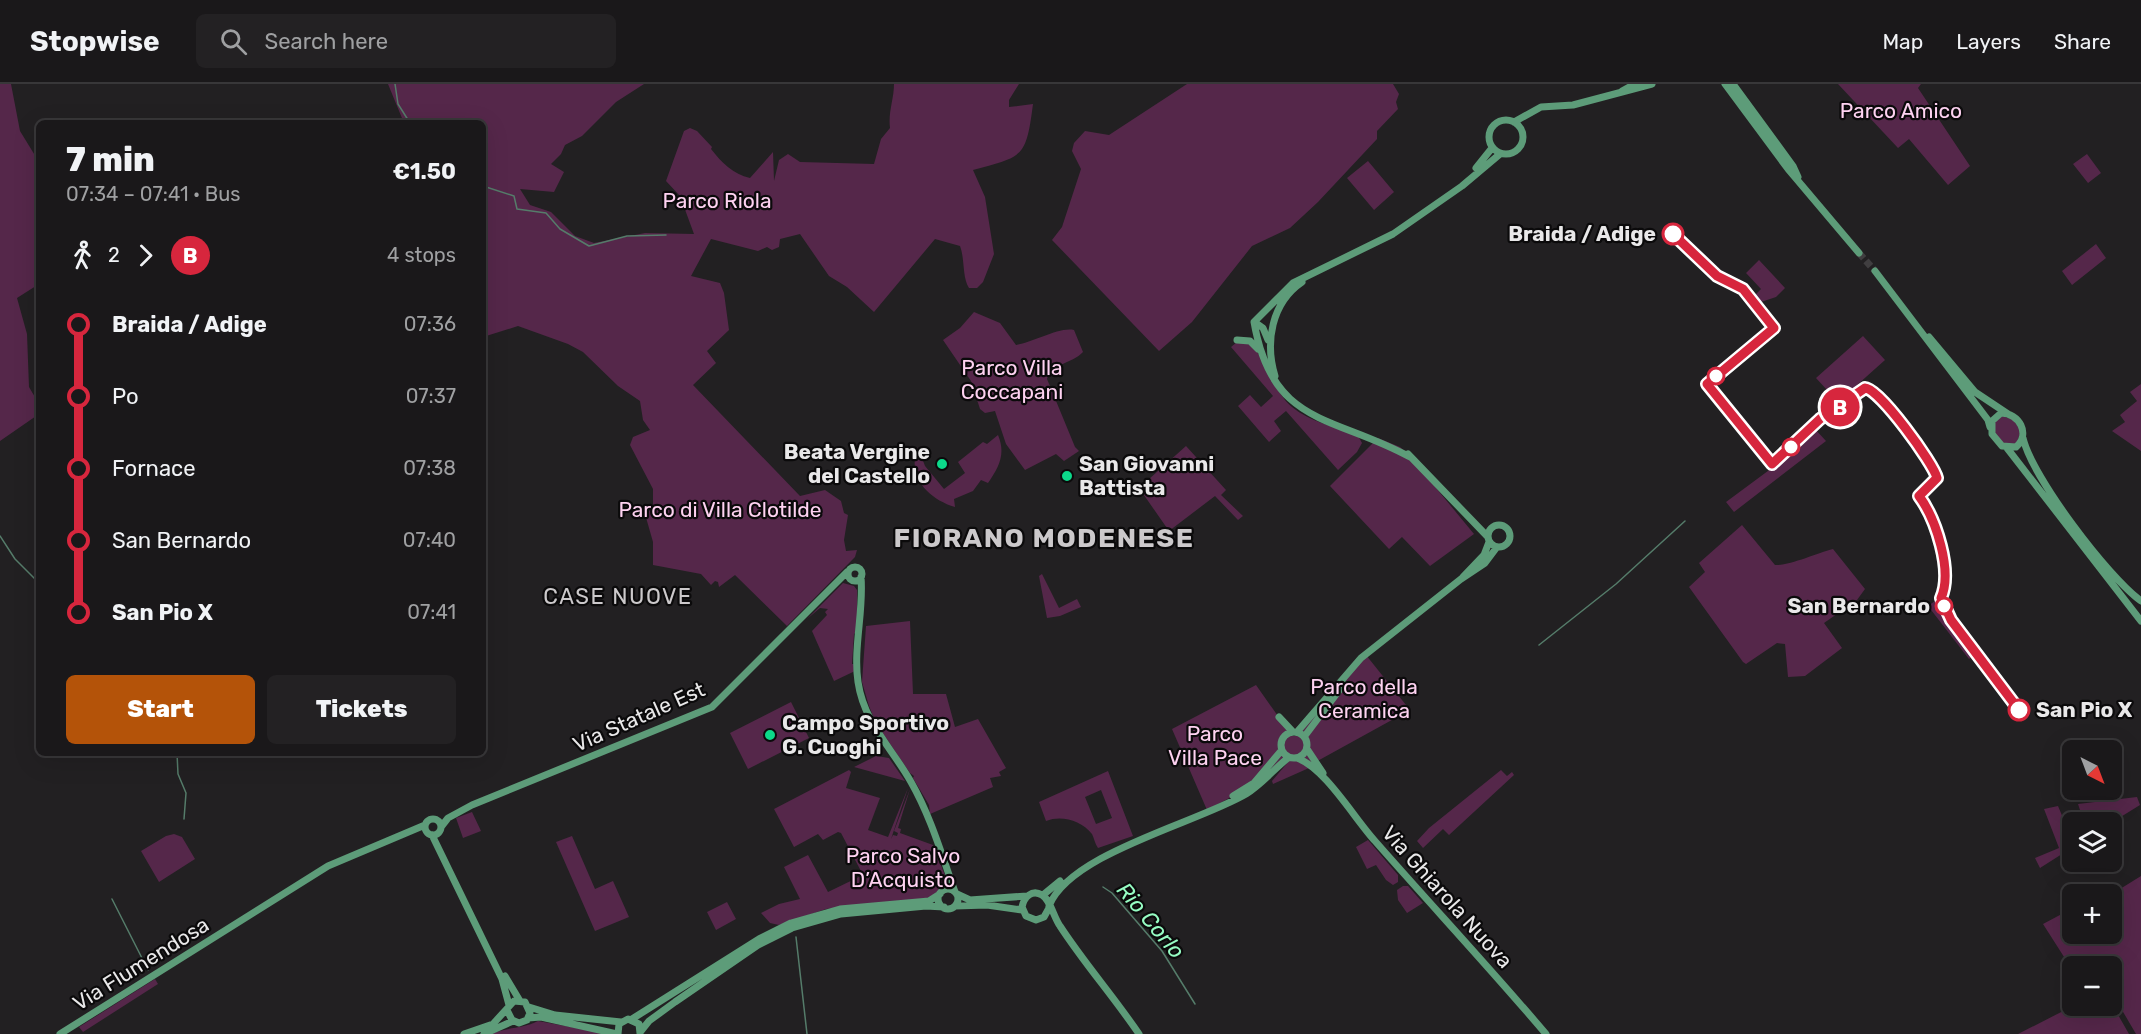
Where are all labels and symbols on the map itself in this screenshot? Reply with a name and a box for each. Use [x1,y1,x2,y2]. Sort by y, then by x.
park label: Parco Amico [1840,98,1962,123]
park label: Parco Riola [662,188,772,213]
place label: Braida / Adige [1508,221,1656,246]
marker: Braida / Adige [1662,223,1684,245]
park label: Parco Villa Coccapani [961,355,1063,404]
unlabelled marker [1707,367,1725,385]
line badge: B [1820,388,1860,426]
unlabelled marker [1782,438,1800,456]
place label: Beata Vergine del Castello [784,439,930,488]
place label: San Giovanni Battista [1079,451,1214,500]
marker: Beata Vergine del Castello [935,457,949,471]
marker: San Giovanni Battista [1060,469,1074,483]
park label: Parco di Villa Clotilde [619,497,822,522]
district label: FIORANO MODENESE [893,522,1195,554]
district label: CASE NUOVE [543,583,693,610]
place label: San Bernardo [1788,593,1930,618]
marker: San Bernardo [1935,597,1953,615]
park label: Parco della Ceramica [1310,674,1418,723]
street label: Via Statale Est [569,676,709,757]
place label: San Pio X [2036,697,2133,722]
marker: San Pio X [2008,699,2030,721]
place label: Campo Sportivo G. Cuoghi [782,710,949,759]
park label: Parco Villa Pace [1168,721,1262,770]
marker: Campo Sportivo G. Cuoghi [763,728,777,742]
north arrow [2062,740,2122,800]
street label: Via Ghiarola Nuova [1377,820,1518,973]
park label: Parco Salvo D’Acquisto [846,843,960,892]
water label: Rio Corlo [1111,877,1190,964]
street label: Via Flumendosa [68,912,213,1015]

